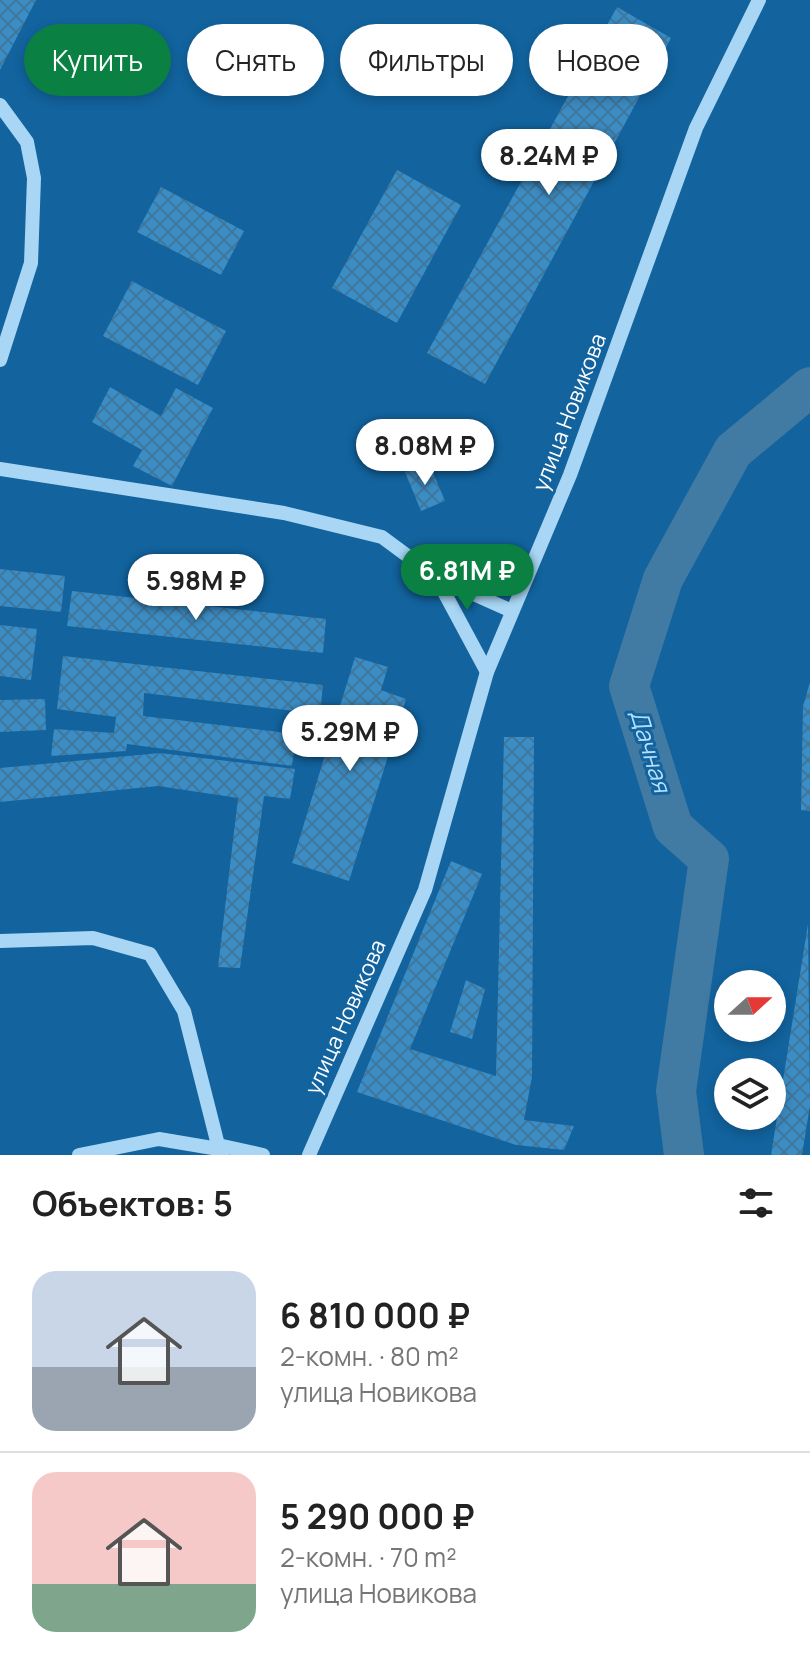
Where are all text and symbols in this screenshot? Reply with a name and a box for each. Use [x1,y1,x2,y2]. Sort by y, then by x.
chip: Купить [24,24,171,96]
chip: Снять [187,24,324,96]
chip: Фильтры [340,24,513,96]
chip: Новое [529,24,668,96]
pin: 8.24M ₽ [475,129,623,197]
text: 8.24M ₽ [499,137,599,173]
street label: улица Новикова [525,329,613,495]
pin: 8.08M ₽ [351,419,499,487]
text: 8.08M ₽ [374,427,476,463]
pin: 6.81M ₽ [393,544,541,612]
text: 6.81M ₽ [419,552,515,588]
pin: 5.98M ₽ [122,554,270,622]
text: 5.98M ₽ [146,562,246,598]
pin: 5.29M ₽ [276,705,424,773]
water label: Дачная [623,705,680,798]
text: 5.29M ₽ [300,713,400,749]
street label: улица Новикова [297,935,393,1099]
north arrow [714,970,786,1042]
map controls [714,970,786,1130]
button: layers [714,1058,786,1130]
text: Объектов: 5 [32,1180,233,1226]
icon: filters [734,1181,778,1225]
text: 6 810 000 ₽ [280,1292,470,1338]
icon: home [96,1303,192,1399]
text: 2-комн. · 80 m² [280,1338,459,1374]
text: улица Новикова [280,1374,477,1410]
text: 5 290 000 ₽ [280,1493,474,1539]
icon: home [96,1504,192,1600]
text: 2-комн. · 70 m² [280,1539,457,1575]
text: улица Новикова [280,1575,477,1611]

